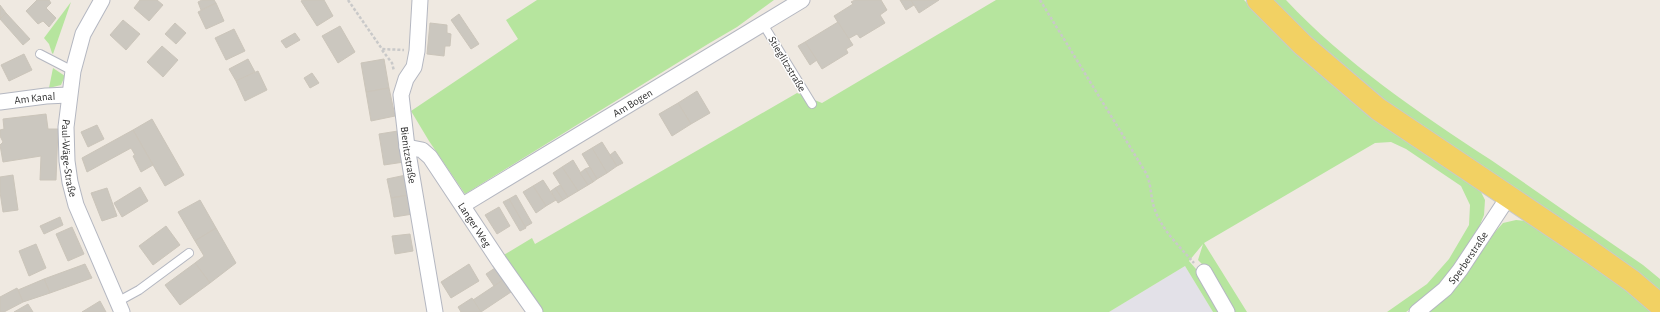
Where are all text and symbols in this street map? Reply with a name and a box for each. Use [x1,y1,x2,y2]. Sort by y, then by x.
street label: Stieglitzstraße [766,34,808,94]
street label: Am Bogen [611,86,654,119]
street label: Am Kanal [14,90,55,106]
street label: Paul-Wäge-Straße [60,119,79,198]
street label: Bienitzstraße [399,126,419,184]
street label: Langer Weg [456,200,494,249]
street label: Sperberstraße [1446,229,1489,286]

